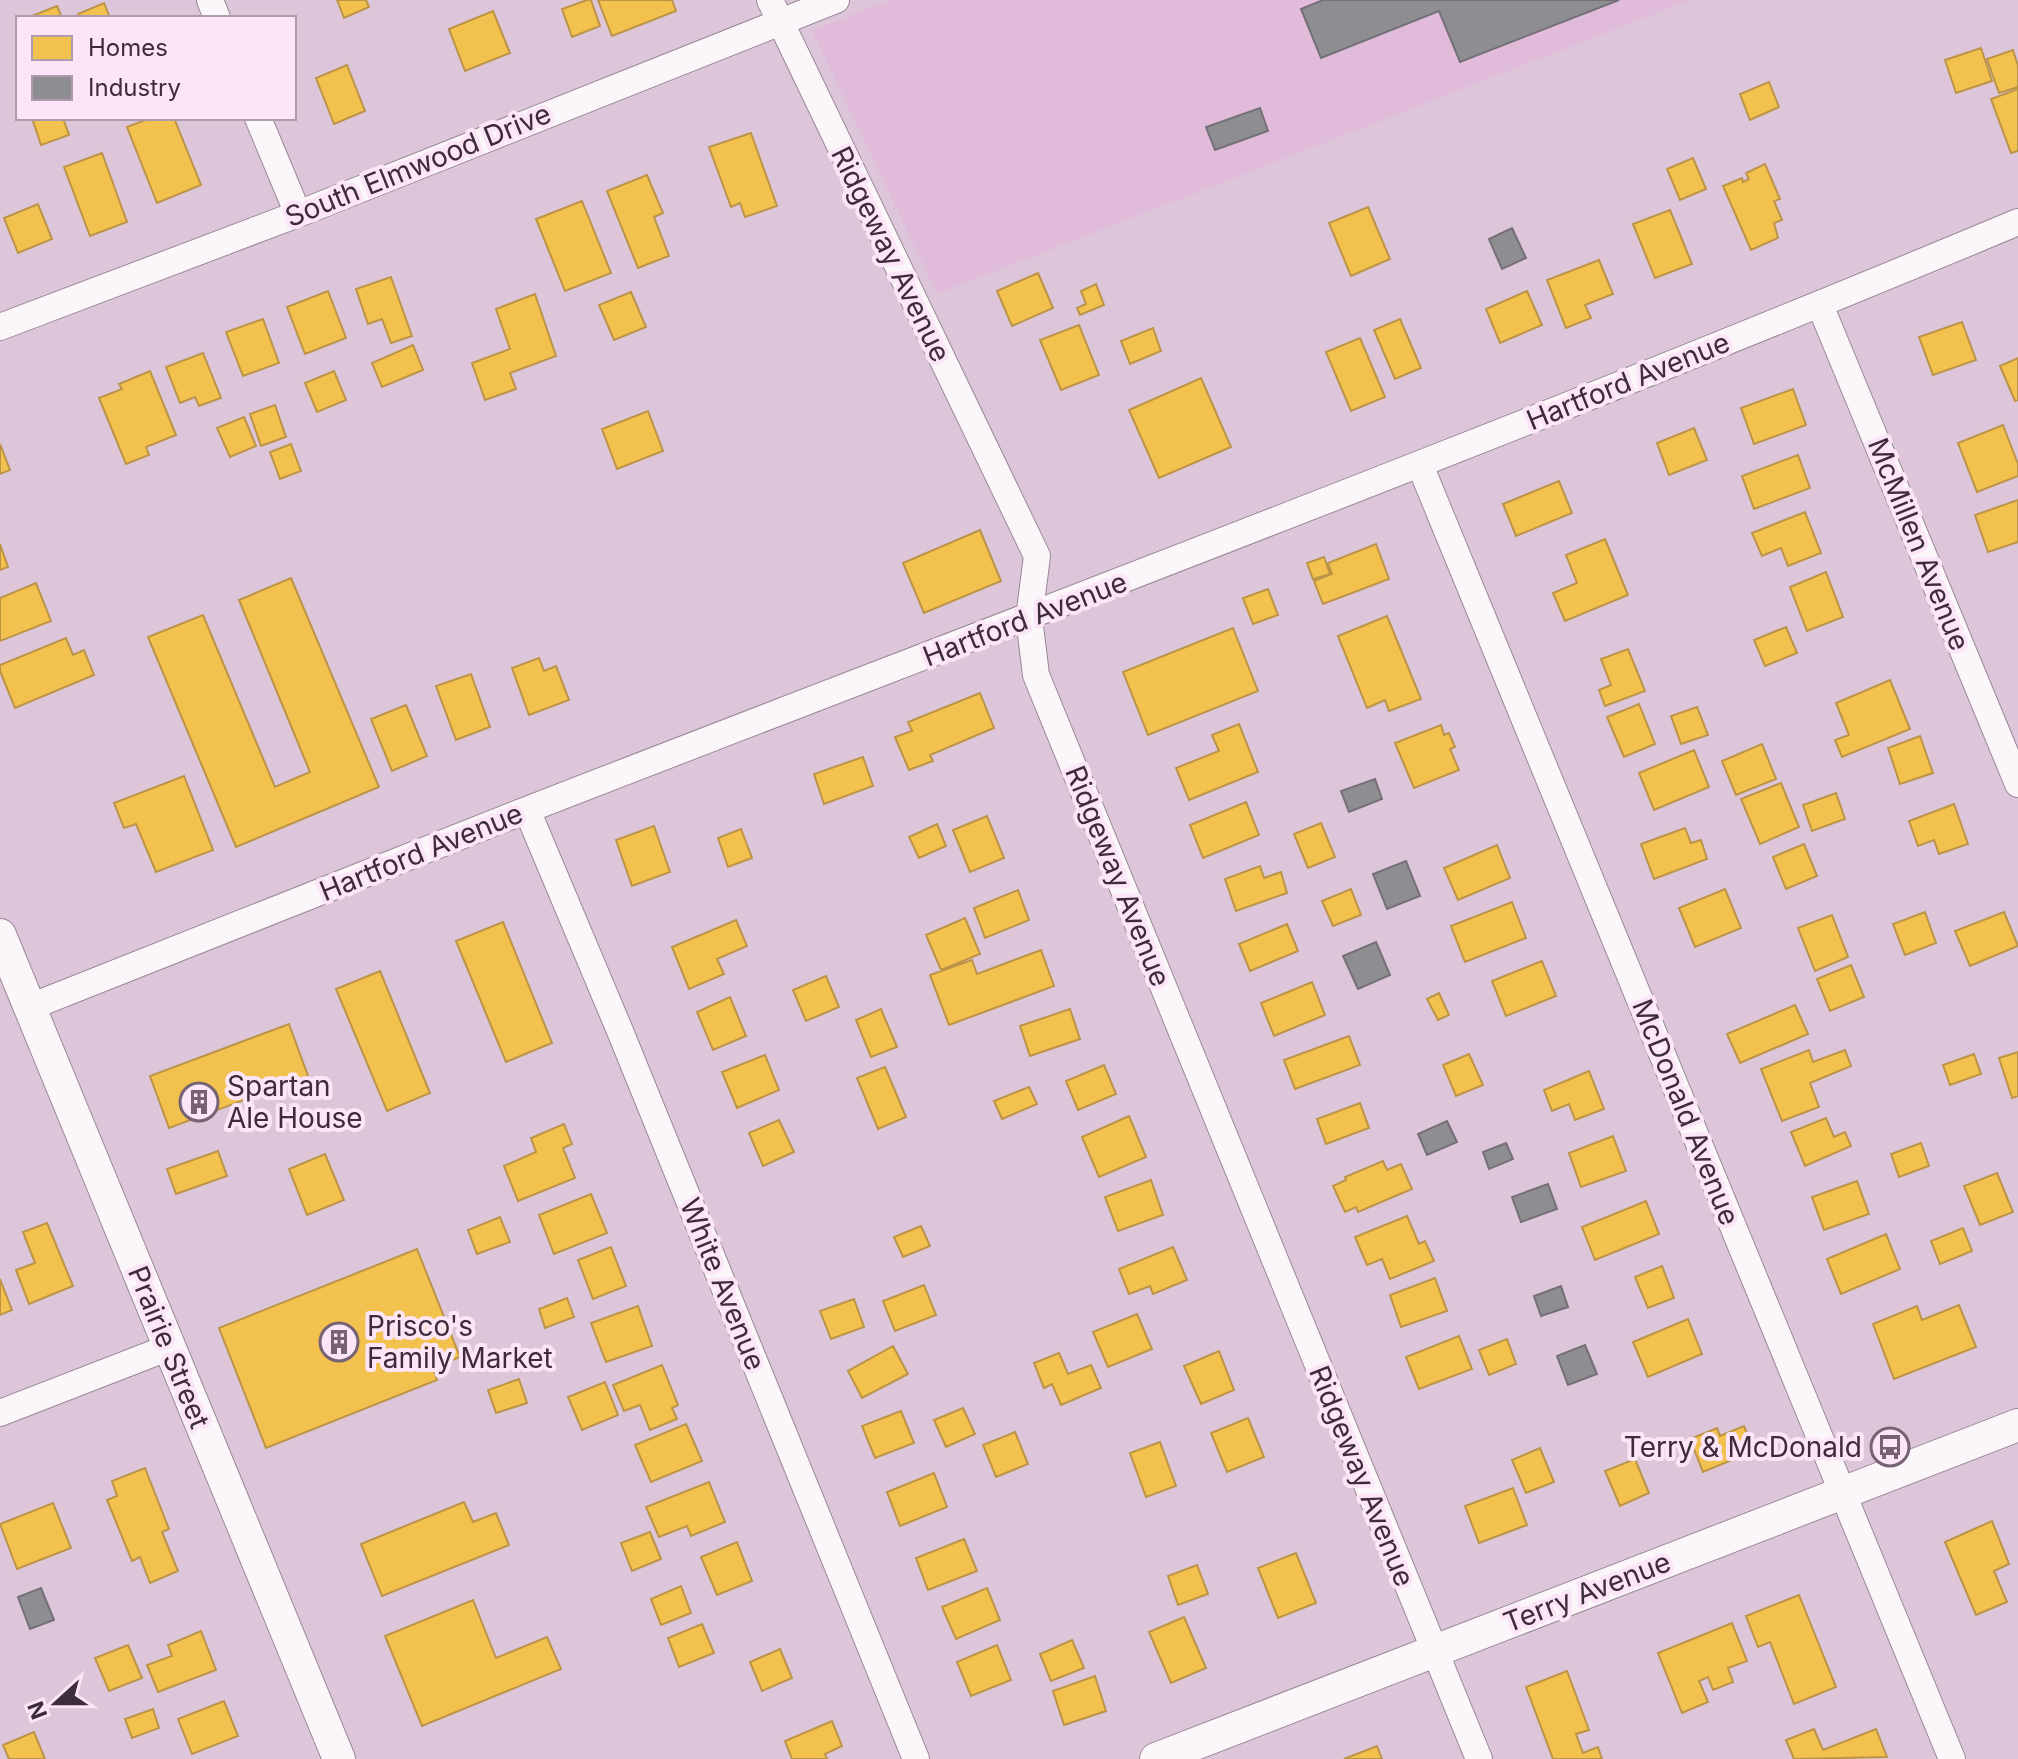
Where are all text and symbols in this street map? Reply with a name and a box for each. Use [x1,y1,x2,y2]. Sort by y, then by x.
legend [16,16,296,120]
text: Homes [88,33,168,62]
text: Industry [88,73,181,102]
street label: South Elmwood Drive [280,96,556,234]
street label: Ridgeway Avenue [824,141,958,367]
street label: Hartford Avenue [1522,325,1734,437]
street label: McMillen Avenue [1861,433,1977,655]
street label: Hartford Avenue [918,564,1132,674]
street label: Ridgeway Avenue [1058,761,1178,991]
street label: Hartford Avenue [315,796,527,908]
street label: McDonald Avenue [1625,994,1747,1230]
place label: Spartan Ale House [227,1069,363,1135]
building icon: Spartan Ale House [178,1081,220,1123]
street label: White Avenue [673,1193,773,1375]
street label: Prairie Street [121,1261,217,1433]
place label: Prisco's Family Market [367,1309,553,1375]
building icon: Prisco's Family Market [318,1321,360,1363]
street label: Ridgeway Avenue [1302,1361,1422,1591]
bus stop icon: Terry & McDonald [1869,1426,1911,1468]
place label: Terry & McDonald [1624,1430,1862,1464]
street label: Terry Avenue [1499,1545,1675,1639]
north arrow [16,1663,96,1743]
text: N [22,1698,52,1723]

